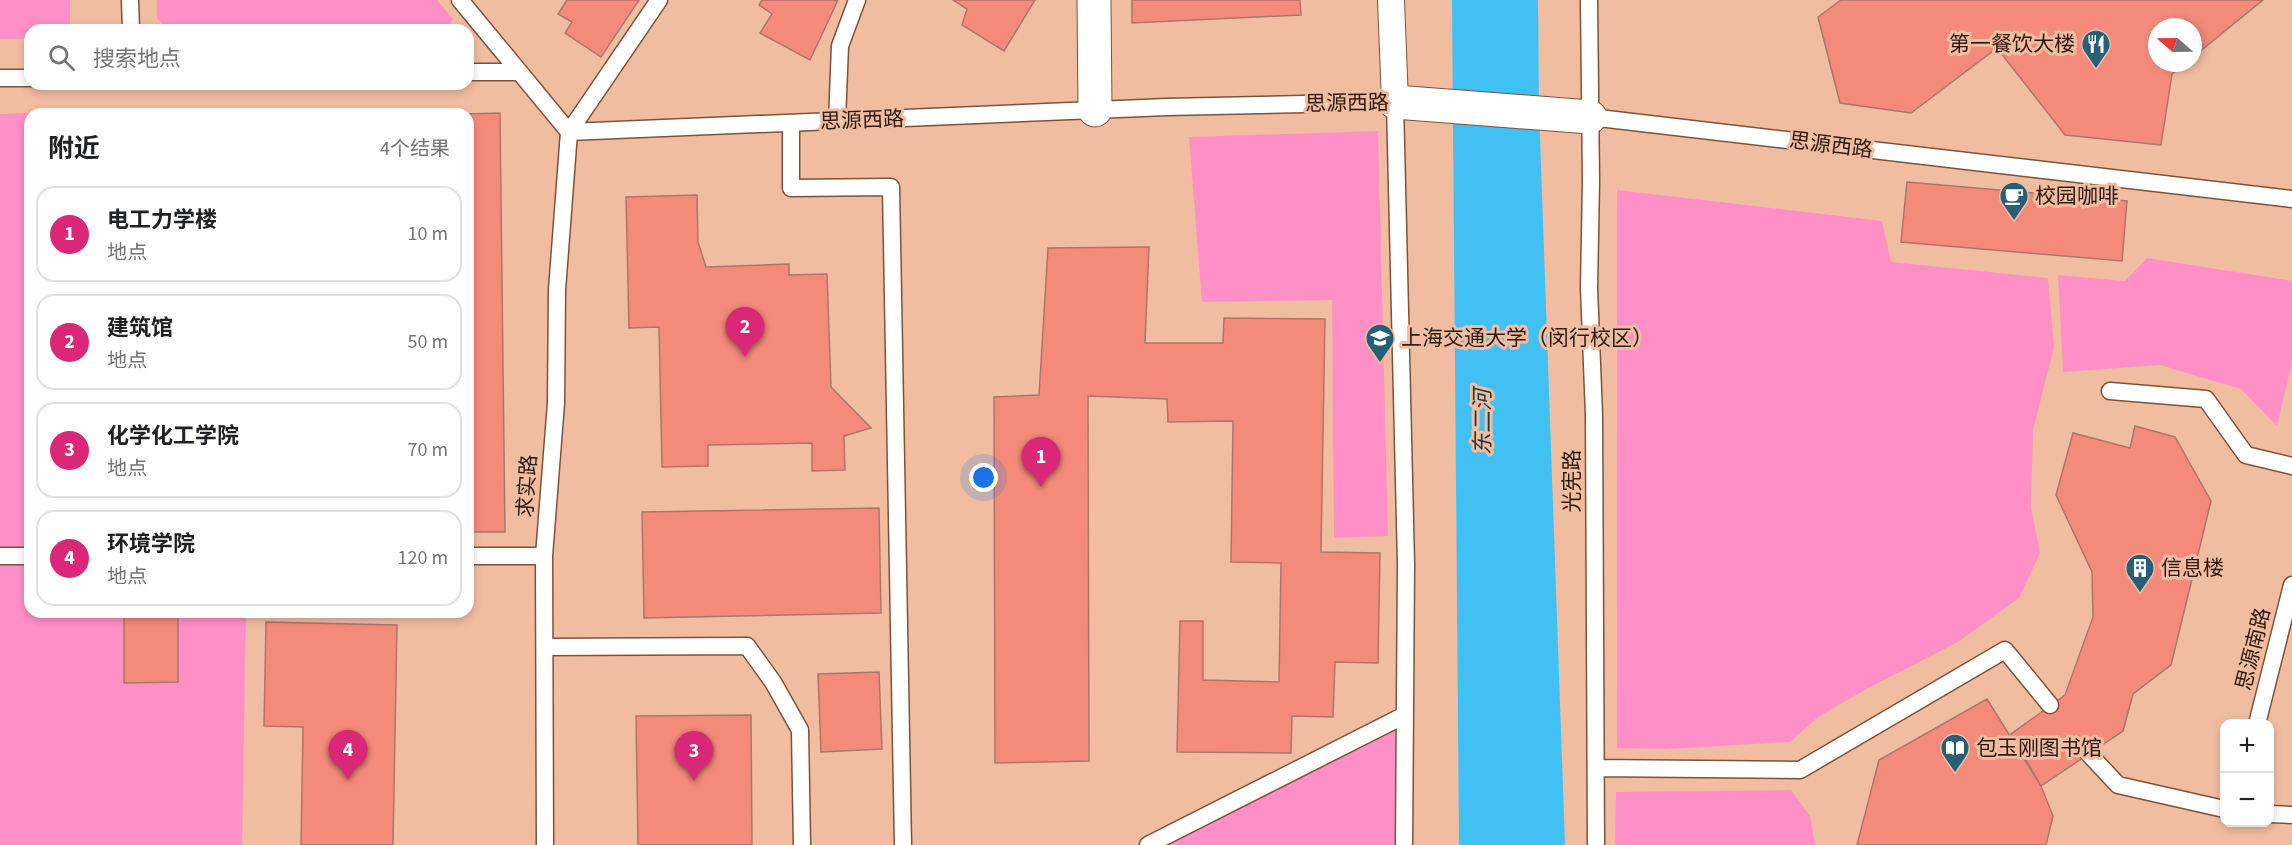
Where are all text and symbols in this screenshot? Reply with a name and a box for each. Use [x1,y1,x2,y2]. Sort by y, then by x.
north arrow [2148,18,2202,72]
search box [24,24,474,90]
restaurant icon: 第一餐饮大楼 [2080,28,2112,70]
place label: 第一餐饮大楼 [1949,29,2075,59]
icon: search [45,41,78,74]
text: 搜索地点 [93,43,181,75]
street label: 思源西路 [1305,87,1389,119]
street label: 思源西路 [820,104,904,136]
street label: 思源西路 [1787,125,1875,165]
text: 附近 [48,130,100,167]
text: 4个结果 [380,135,450,163]
cafe icon: 校园咖啡 [1998,180,2030,222]
place label: 校园咖啡 [2035,181,2119,211]
text: 电工力学楼 [107,204,217,236]
text: 1 [64,220,75,248]
text: 10 m [408,220,448,248]
text: 地点 [107,239,147,267]
pin: 2 [726,308,764,357]
text: 建筑馆 [107,312,173,344]
school or university icon: 上海交通大学（闵行校区） [1364,322,1396,364]
place label: 上海交通大学（闵行校区） [1401,323,1653,353]
text: 2 [64,328,75,356]
text: 50 m [408,328,448,356]
text: 地点 [107,347,147,375]
water label: 东二河 [1467,385,1499,455]
text: 化学化工学院 [107,420,239,452]
text: 3 [64,436,75,464]
text: 70 m [408,436,448,464]
pin: 1 [1022,438,1060,487]
street label: 光宪路 [1557,450,1587,513]
street label: 求实路 [510,454,544,518]
text: 地点 [107,455,147,483]
your location [969,463,998,492]
text: 环境学院 [107,528,195,560]
text: 4 [64,544,75,572]
text: 120 m [398,544,448,572]
building icon: 信息楼 [2124,552,2156,594]
place label: 信息楼 [2161,553,2224,583]
text: 地点 [107,563,147,591]
street label: 思源南路 [2228,605,2278,693]
map controls [2220,719,2274,827]
button: + [2220,719,2274,773]
pin: 4 [328,730,368,780]
pin: 3 [674,732,714,781]
library icon: 包玉刚图书馆 [1939,732,1971,774]
place label: 包玉刚图书馆 [1976,733,2102,763]
button: − [2220,773,2274,827]

